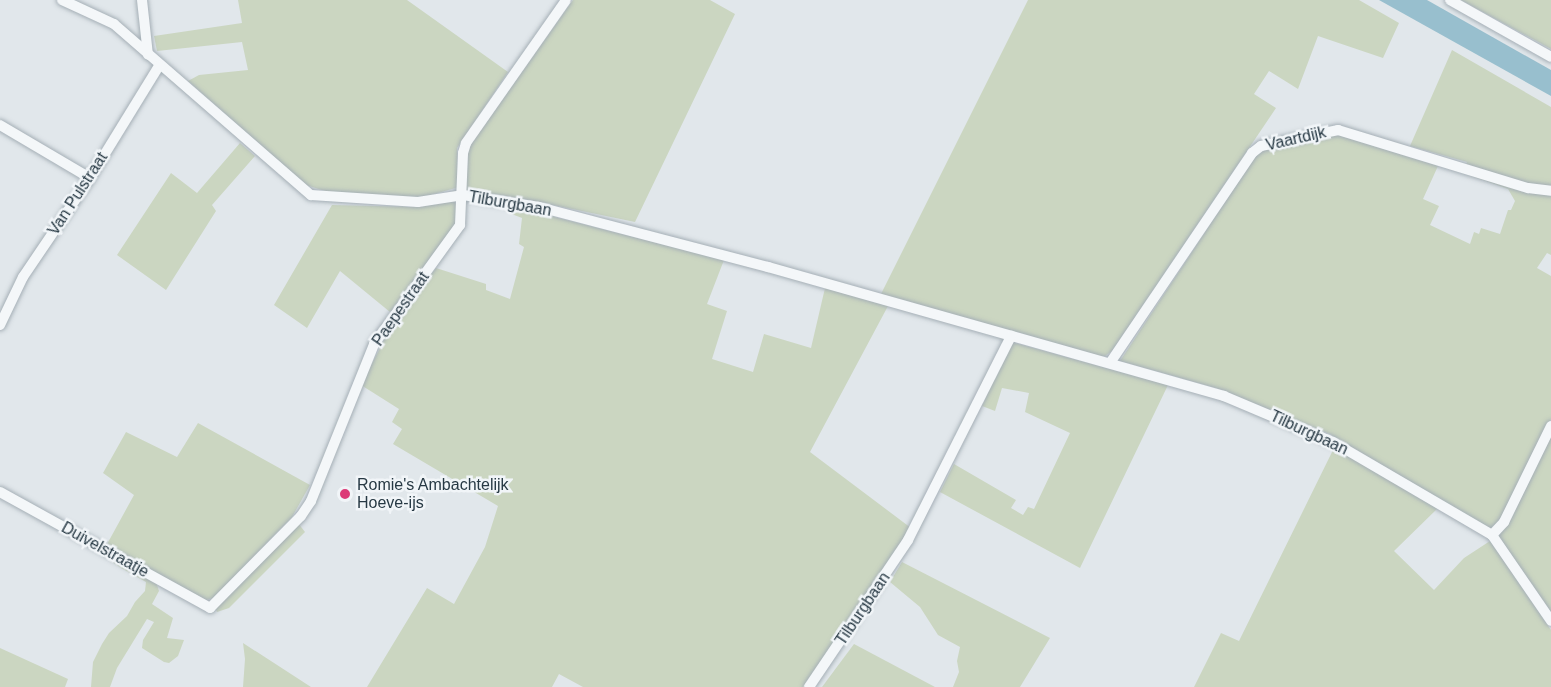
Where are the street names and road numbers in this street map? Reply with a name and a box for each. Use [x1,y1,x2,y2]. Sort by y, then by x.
street label: Vaartdijk [1264,123,1328,155]
street label: Van Pulstraat [44,149,112,239]
street label: Tilburgbaan [467,187,553,221]
street label: Paepestraat [368,268,434,350]
street label: Tilburgbaan [1267,407,1351,459]
street label: Duivelstraatje [58,518,152,582]
street label: Tilburgbaan [832,569,894,649]

